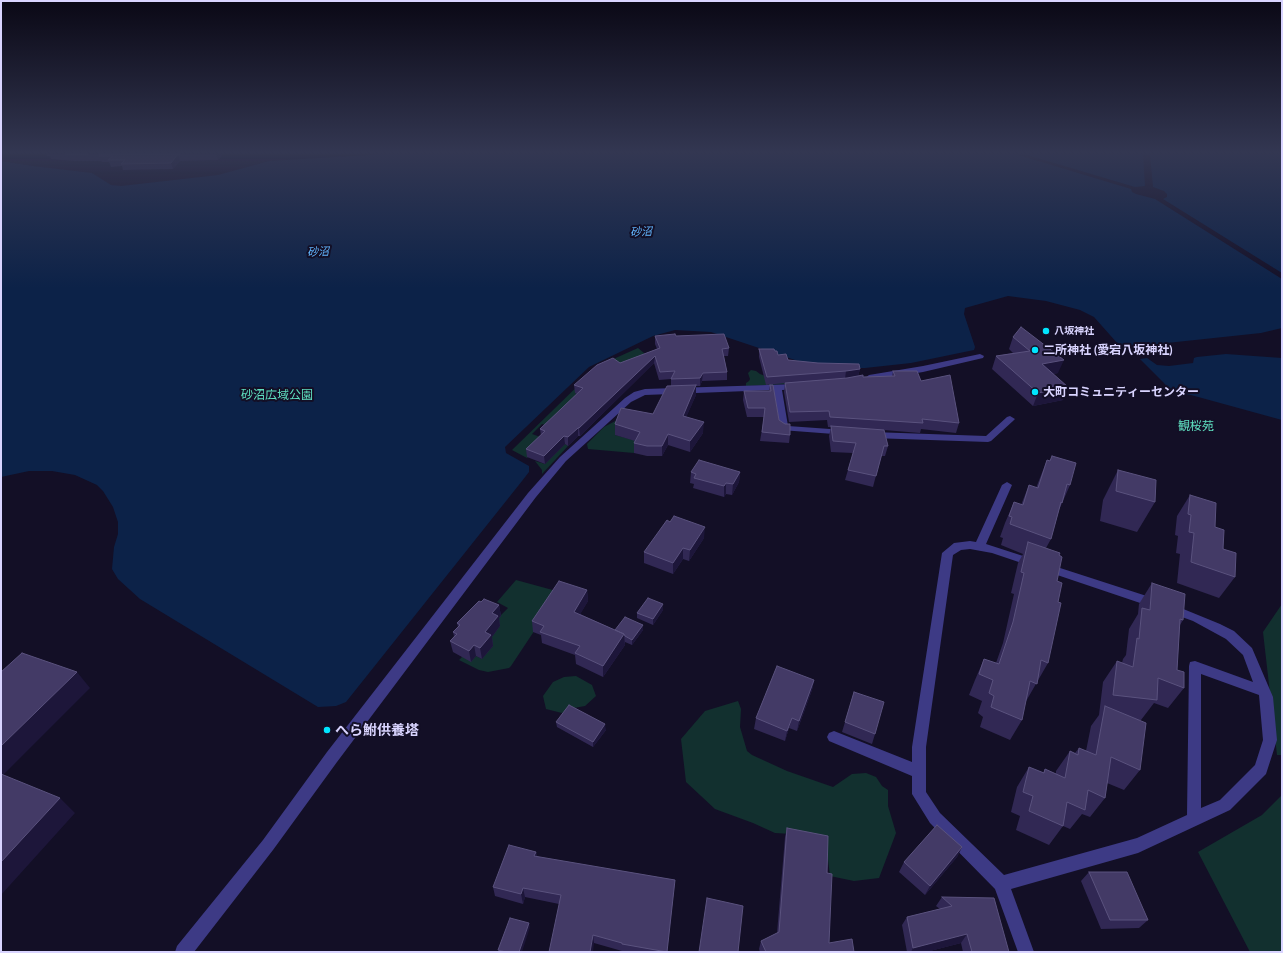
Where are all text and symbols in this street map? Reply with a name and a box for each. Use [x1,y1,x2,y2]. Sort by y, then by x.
water label: 砂沼 [630,225,652,239]
water label: 砂沼 [307,245,329,259]
place label: 八坂神社 [1054,325,1094,337]
marker: 八坂神社 [1041,326,1051,336]
place label: 二所神社 (愛宕八坂神社) [1043,343,1173,357]
marker: 二所神社 (愛宕八坂神社) [1030,345,1040,355]
place label: 大町コミュニティーセンター [1043,385,1199,399]
marker: 大町コミュニティーセンター [1030,387,1040,397]
park label: 砂沼広域公園 [241,388,313,402]
park label: 観桜苑 [1178,419,1214,433]
place label: へら鮒供養塔 [335,722,419,738]
marker: へら鮒供養塔 [322,725,332,735]

